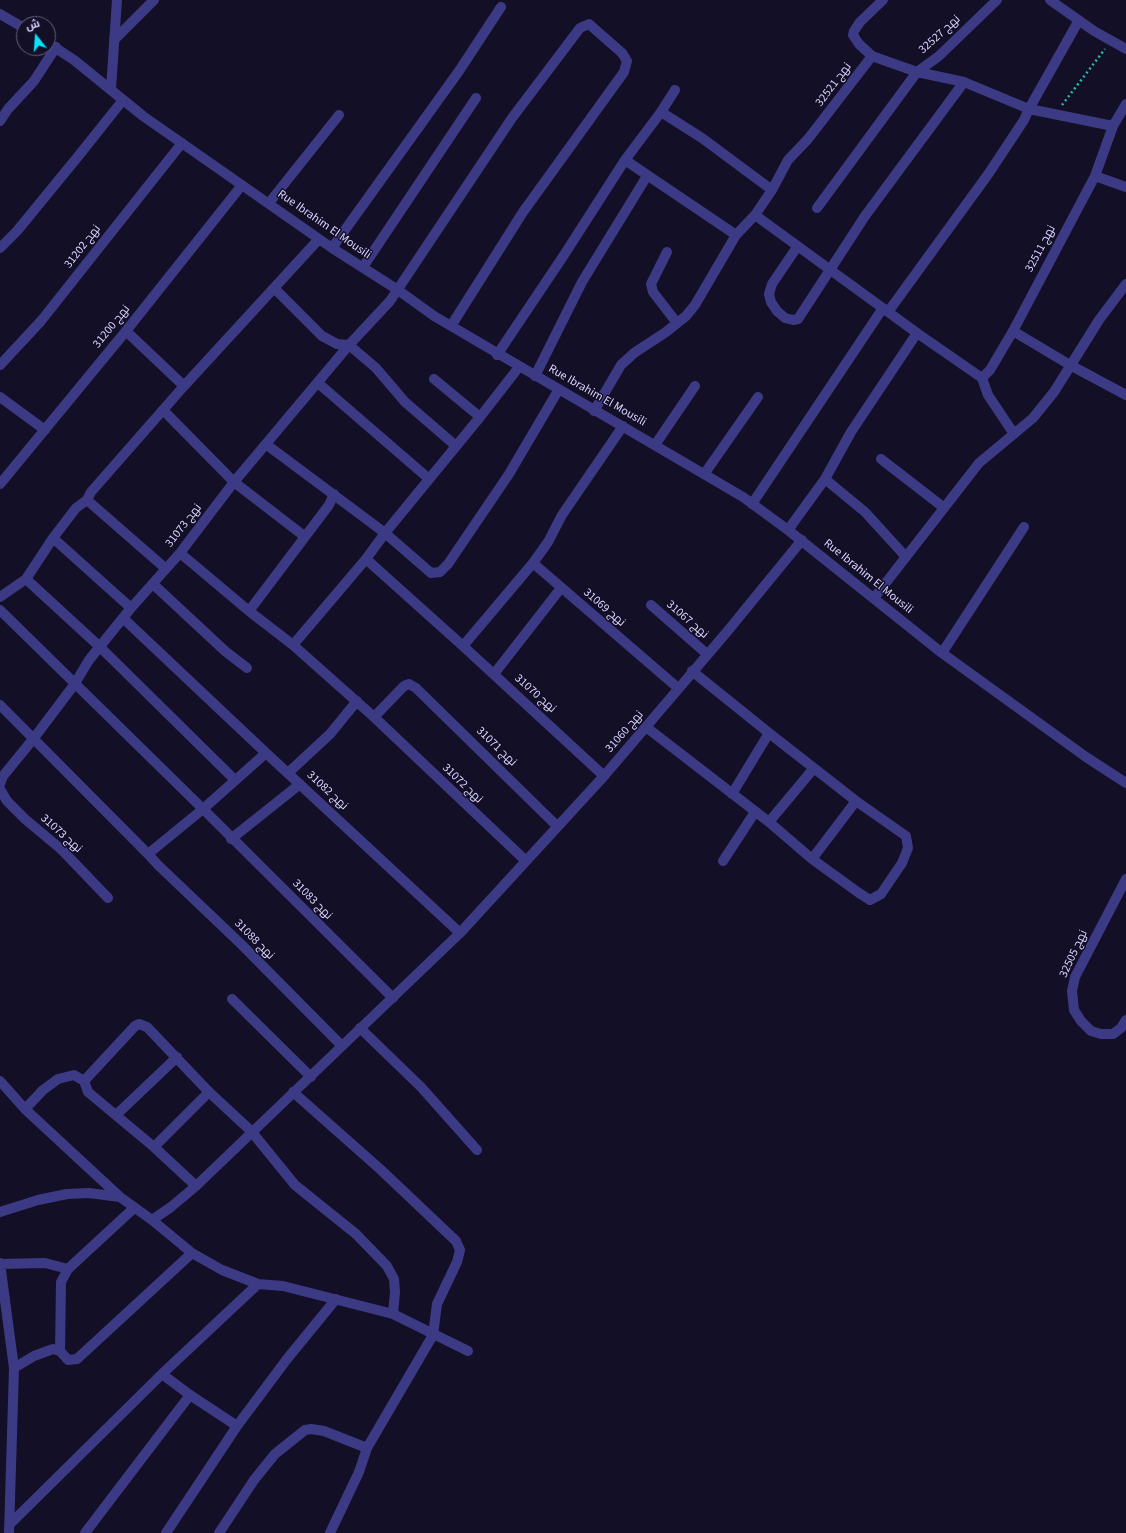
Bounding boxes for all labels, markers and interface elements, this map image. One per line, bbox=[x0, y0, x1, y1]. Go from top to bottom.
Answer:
street label: نهج 32527 bbox=[916, 13, 964, 57]
north arrow bbox=[16, 16, 56, 56]
text: ش bbox=[24, 16, 42, 34]
street label: نهج 32521 bbox=[813, 60, 855, 110]
street label: Rue Ibrahim El Mousili bbox=[274, 187, 374, 263]
street label: نهج 31202 bbox=[62, 223, 104, 271]
street label: نهج 32511 bbox=[1023, 223, 1059, 275]
street label: نهج 31200 bbox=[90, 303, 134, 351]
street label: Rue Ibrahim El Mousili bbox=[545, 362, 649, 430]
street label: نهج 31073 bbox=[163, 502, 205, 550]
street label: Rue Ibrahim El Mousili bbox=[820, 537, 916, 617]
street label: نهج 31069 bbox=[580, 586, 628, 630]
street label: نهج 31067 bbox=[663, 598, 711, 642]
street label: نهج 31070 bbox=[511, 672, 559, 716]
street label: نهج 31060 bbox=[603, 708, 647, 756]
street label: نهج 31071 bbox=[473, 724, 519, 770]
street label: نهج 31072 bbox=[439, 761, 485, 807]
street label: نهج 31082 bbox=[303, 768, 351, 814]
street label: نهج 31073 bbox=[37, 812, 85, 856]
street label: نهج 31083 bbox=[289, 877, 335, 923]
street label: نهج 31088 bbox=[231, 917, 277, 963]
street label: نهج 32505 bbox=[1057, 928, 1091, 980]

